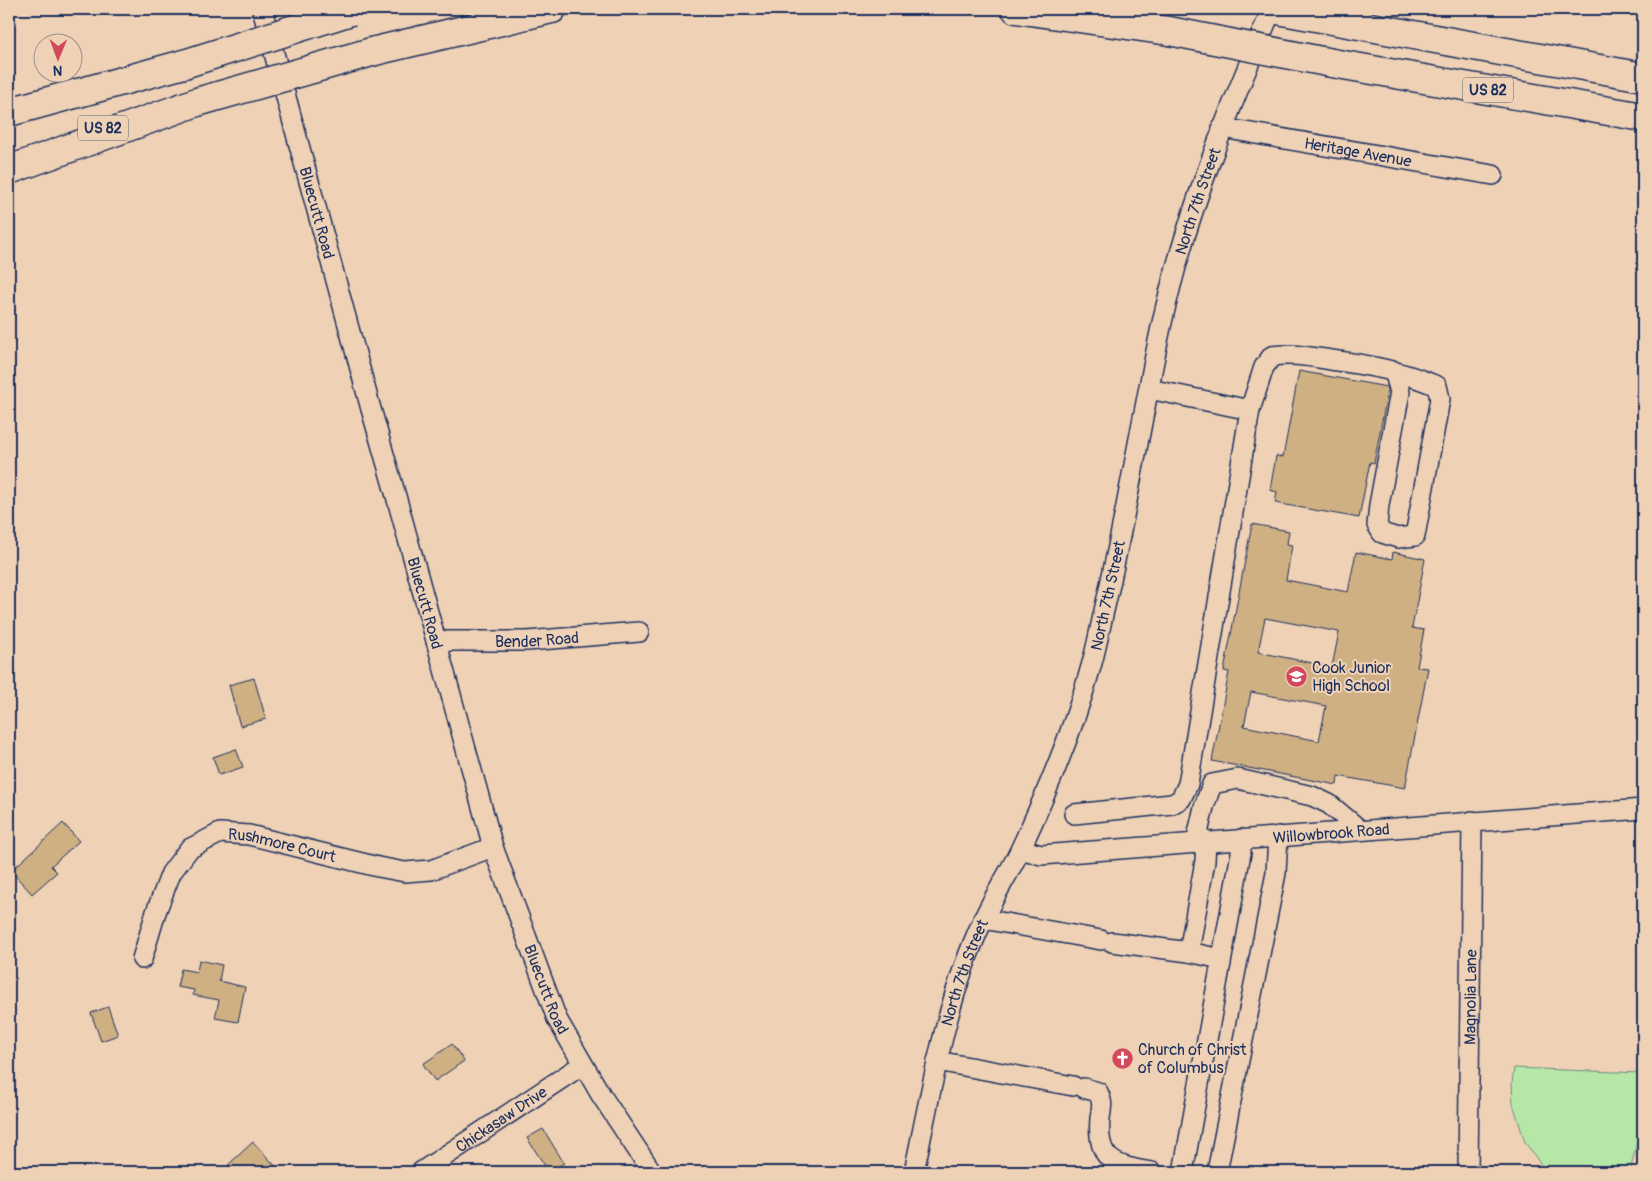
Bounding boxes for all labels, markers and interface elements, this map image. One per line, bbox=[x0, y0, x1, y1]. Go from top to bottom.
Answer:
north arrow bbox=[32, 32, 82, 82]
text: N bbox=[53, 62, 63, 79]
road number: US 82 bbox=[1463, 78, 1513, 102]
road number: US 82 bbox=[78, 116, 128, 140]
street label: Heritage Avenue bbox=[1303, 133, 1413, 172]
street label: North 7th Street bbox=[1171, 144, 1226, 257]
street label: Bluecutt Road bbox=[294, 165, 339, 261]
street label: North 7th Street bbox=[1087, 538, 1130, 653]
street label: Bluecutt Road bbox=[402, 555, 447, 651]
street label: Bender Road bbox=[495, 628, 580, 652]
place label: Cook Junior High School bbox=[1312, 658, 1391, 696]
school or university icon: Cook Junior High School bbox=[1284, 664, 1308, 688]
street label: Willowbrook Road bbox=[1272, 819, 1391, 848]
street label: Rushmore Court bbox=[227, 825, 338, 867]
street label: North 7th Street bbox=[937, 916, 993, 1028]
street label: Bluecutt Road bbox=[519, 942, 573, 1038]
street label: Magnolia Lane bbox=[1460, 949, 1482, 1045]
place label: Church of Christ of Columbus bbox=[1138, 1040, 1247, 1078]
church icon: Church of Christ of Columbus bbox=[1110, 1046, 1134, 1070]
street label: Chickasaw Drive bbox=[452, 1082, 551, 1157]

